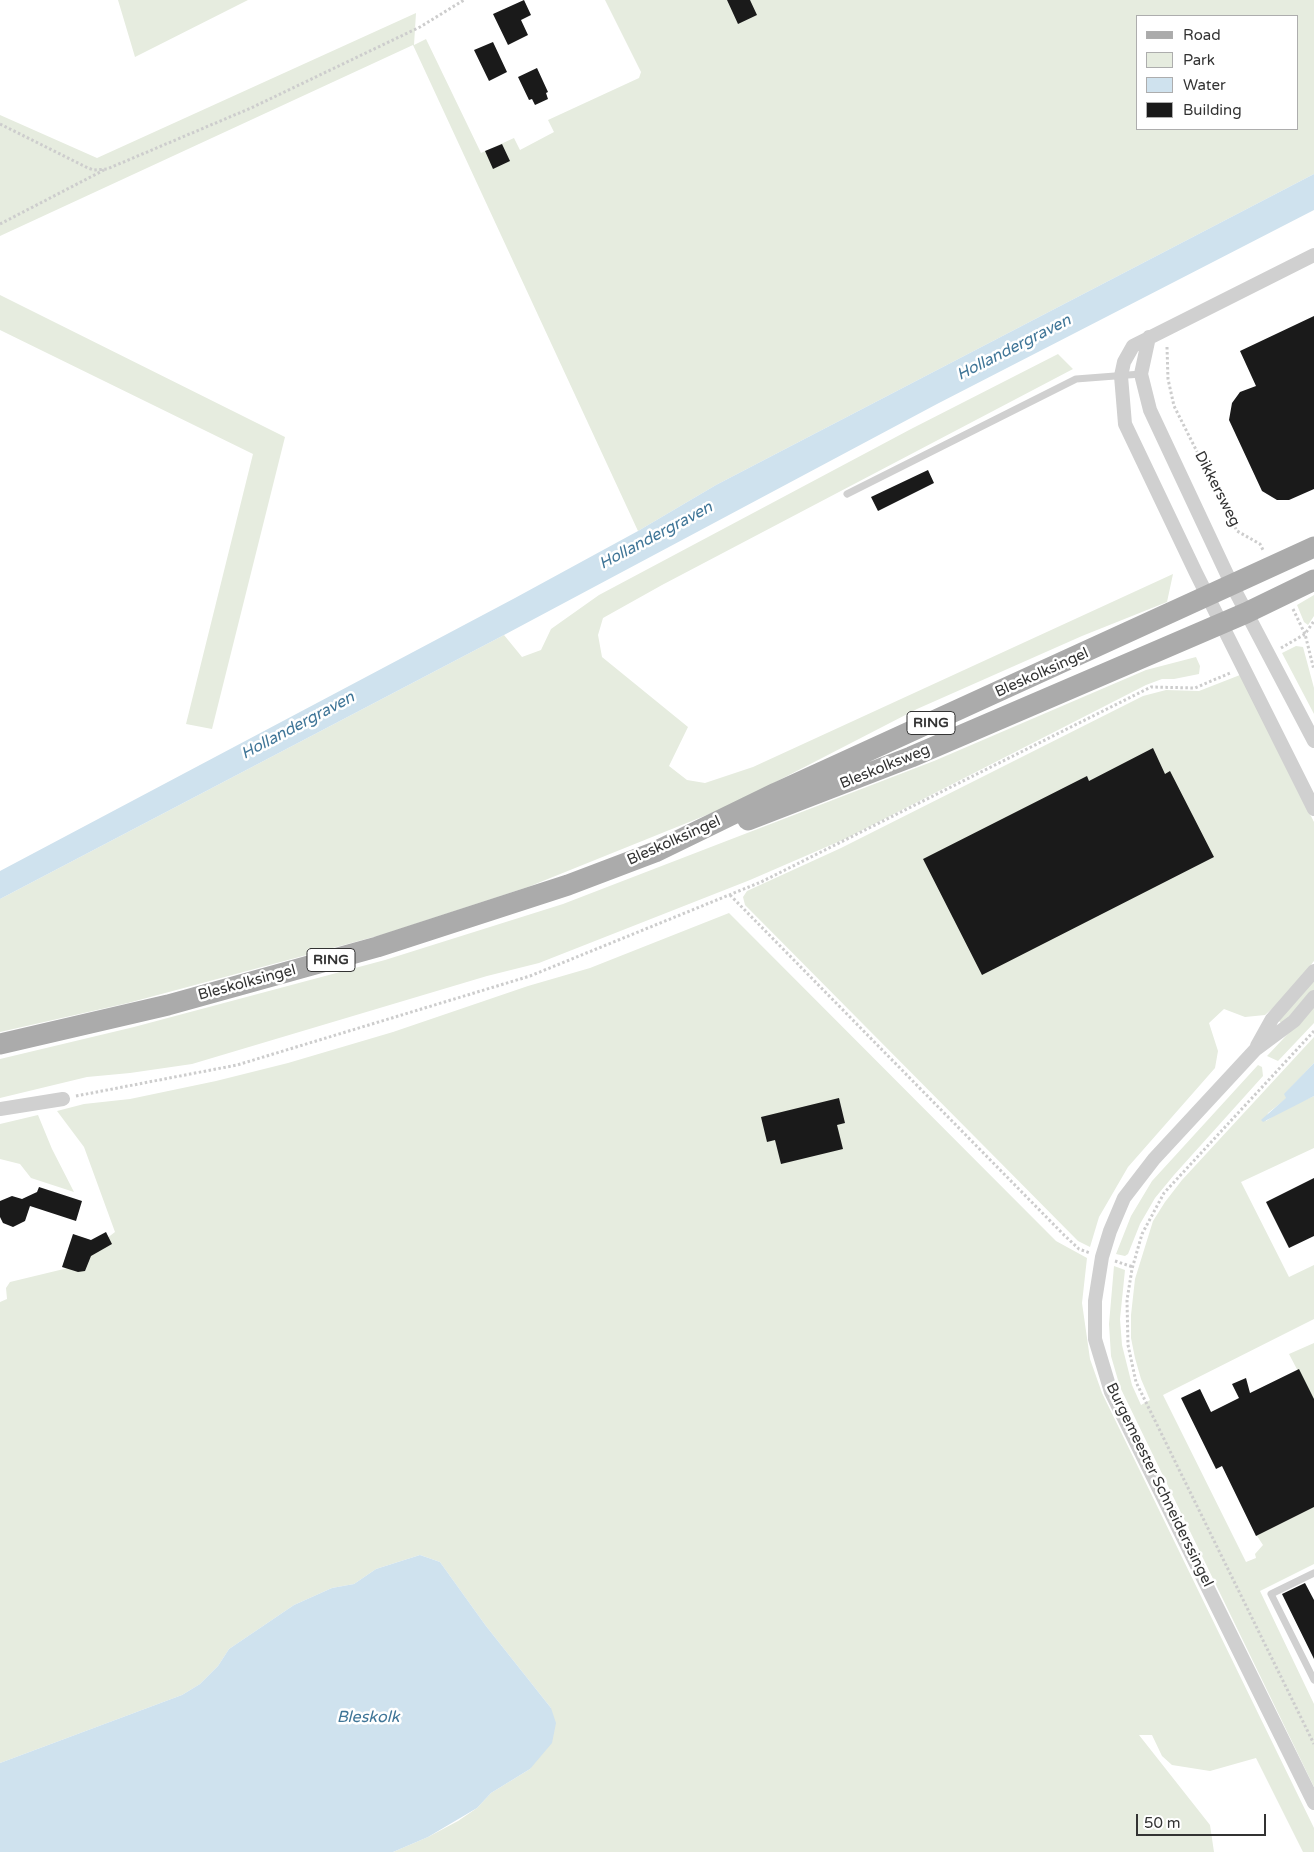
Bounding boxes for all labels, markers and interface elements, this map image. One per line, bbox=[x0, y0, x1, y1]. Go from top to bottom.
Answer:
legend bbox=[1136, 15, 1299, 130]
text: Road bbox=[1183, 26, 1221, 44]
text: Park bbox=[1183, 51, 1215, 69]
text: Water bbox=[1183, 76, 1226, 94]
text: Building bbox=[1183, 101, 1242, 119]
water label: Hollandergraven bbox=[954, 311, 1074, 385]
street label: Dikkersweg bbox=[1190, 448, 1244, 530]
water label: Hollandergraven bbox=[596, 498, 716, 574]
street label: Bleskolksingel bbox=[992, 644, 1092, 702]
water label: Hollandergraven bbox=[238, 688, 358, 764]
road number: RING bbox=[907, 711, 955, 734]
street label: Bleskolksweg bbox=[837, 741, 933, 793]
street label: Bleskolksingel bbox=[624, 812, 724, 870]
road number: RING bbox=[307, 948, 355, 972]
street label: Bleskolksingel bbox=[196, 961, 298, 1005]
street label: Burgemeester Schneiderssingel bbox=[1102, 1380, 1216, 1590]
water label: Bleskolk bbox=[337, 1708, 399, 1728]
scale bar bbox=[1139, 1804, 1269, 1836]
text: 50 m bbox=[1144, 1814, 1181, 1832]

